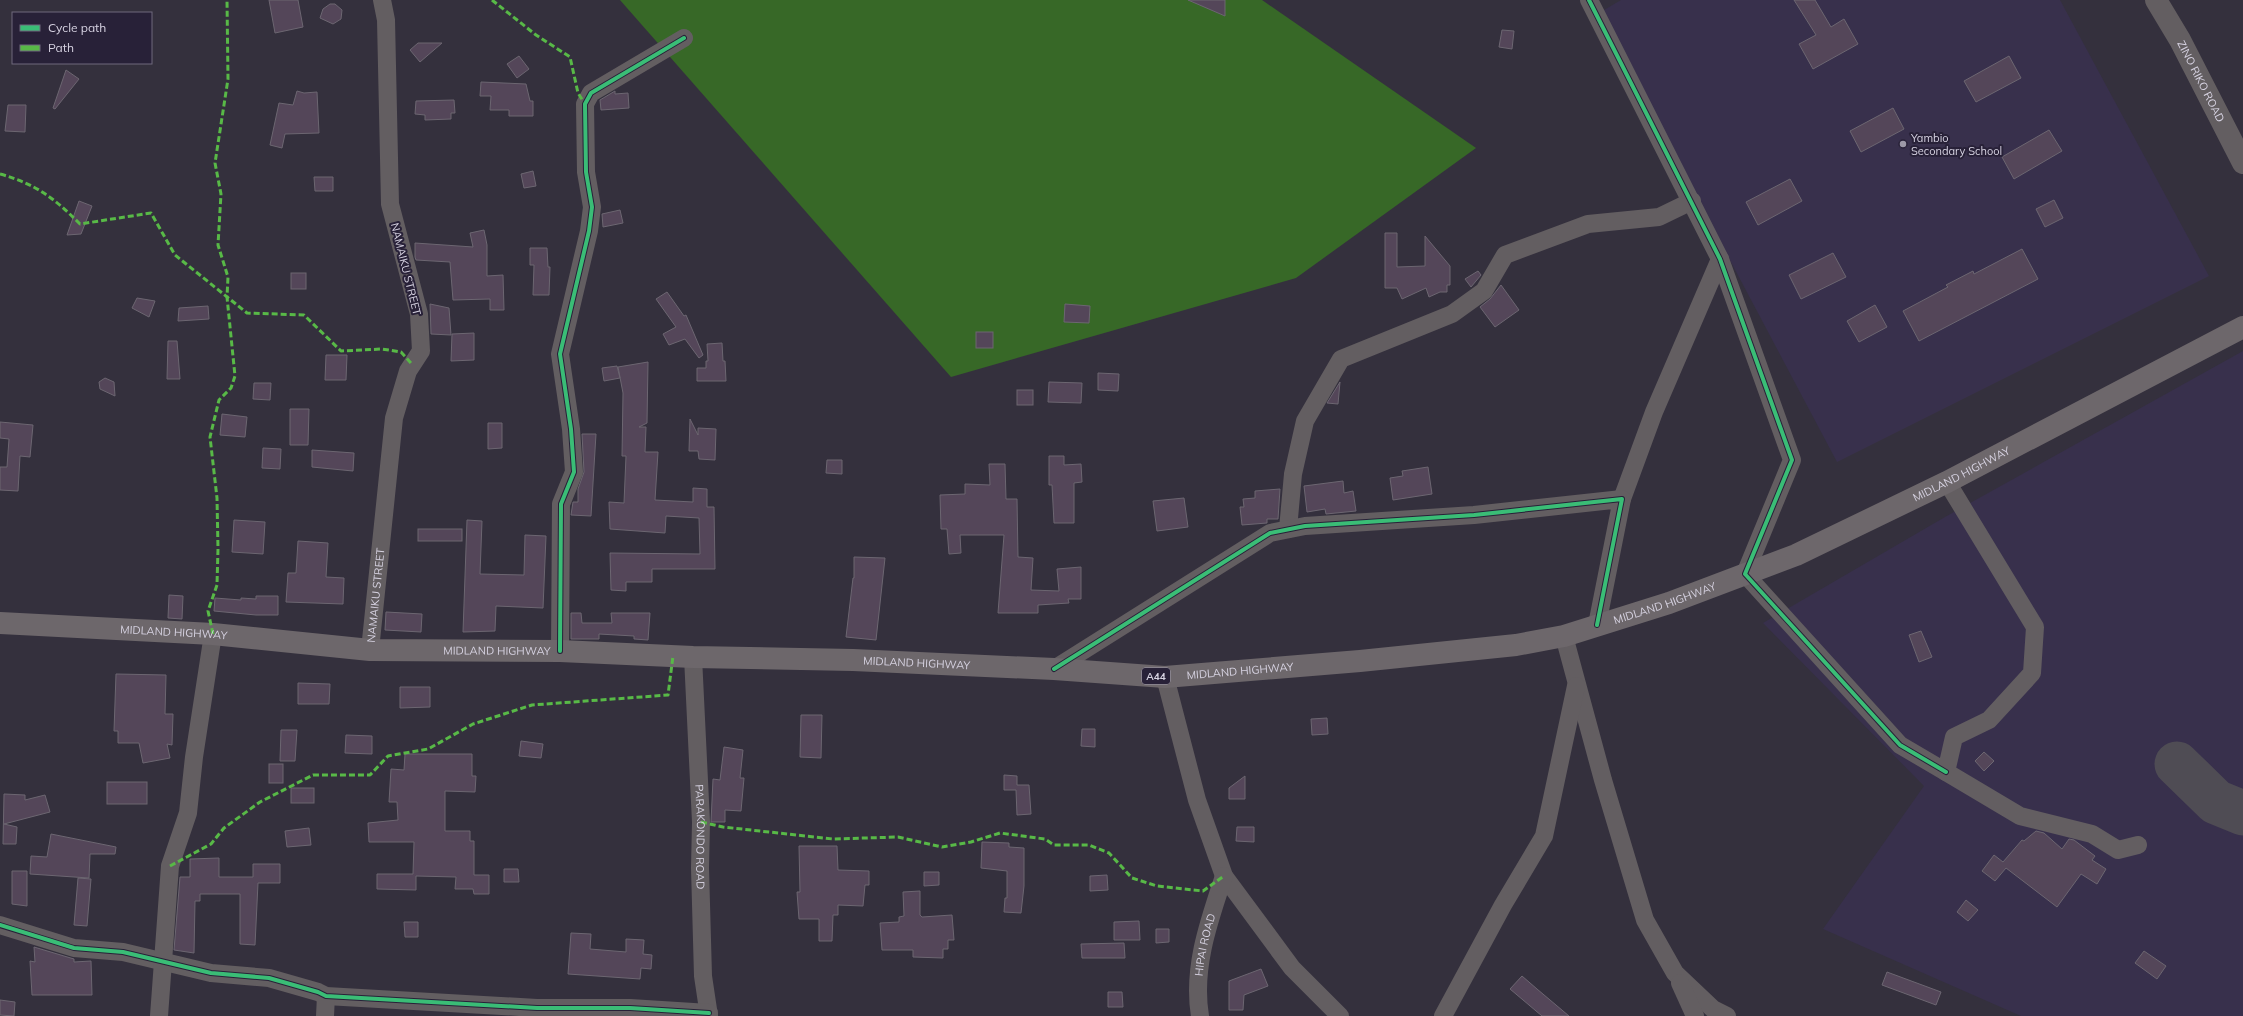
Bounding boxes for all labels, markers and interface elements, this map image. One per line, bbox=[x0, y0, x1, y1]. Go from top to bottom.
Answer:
legend bbox=[12, 12, 152, 64]
text: Cycle path bbox=[48, 20, 106, 35]
street label: ZINO RIKO ROAD bbox=[2174, 38, 2228, 124]
text: Path bbox=[48, 40, 74, 55]
place label: Yambio Secondary School bbox=[1910, 131, 2002, 158]
marker: Yambio Secondary School bbox=[1898, 139, 1908, 149]
street label: NAMAIKU STREET bbox=[388, 221, 424, 317]
street label: MIDLAND HIGHWAY bbox=[1910, 443, 2013, 505]
street label: NAMAIKU STREET bbox=[364, 547, 388, 643]
street label: MIDLAND HIGHWAY bbox=[1612, 579, 1718, 627]
street label: MIDLAND HIGHWAY bbox=[120, 622, 228, 642]
street label: MIDLAND HIGHWAY bbox=[443, 643, 551, 658]
street label: MIDLAND HIGHWAY bbox=[863, 653, 971, 672]
street label: MIDLAND HIGHWAY bbox=[1186, 659, 1294, 682]
road number: A44 bbox=[1142, 668, 1170, 684]
street label: PARAKONDO ROAD bbox=[692, 784, 708, 890]
street label: HIPAI ROAD bbox=[1192, 912, 1218, 977]

